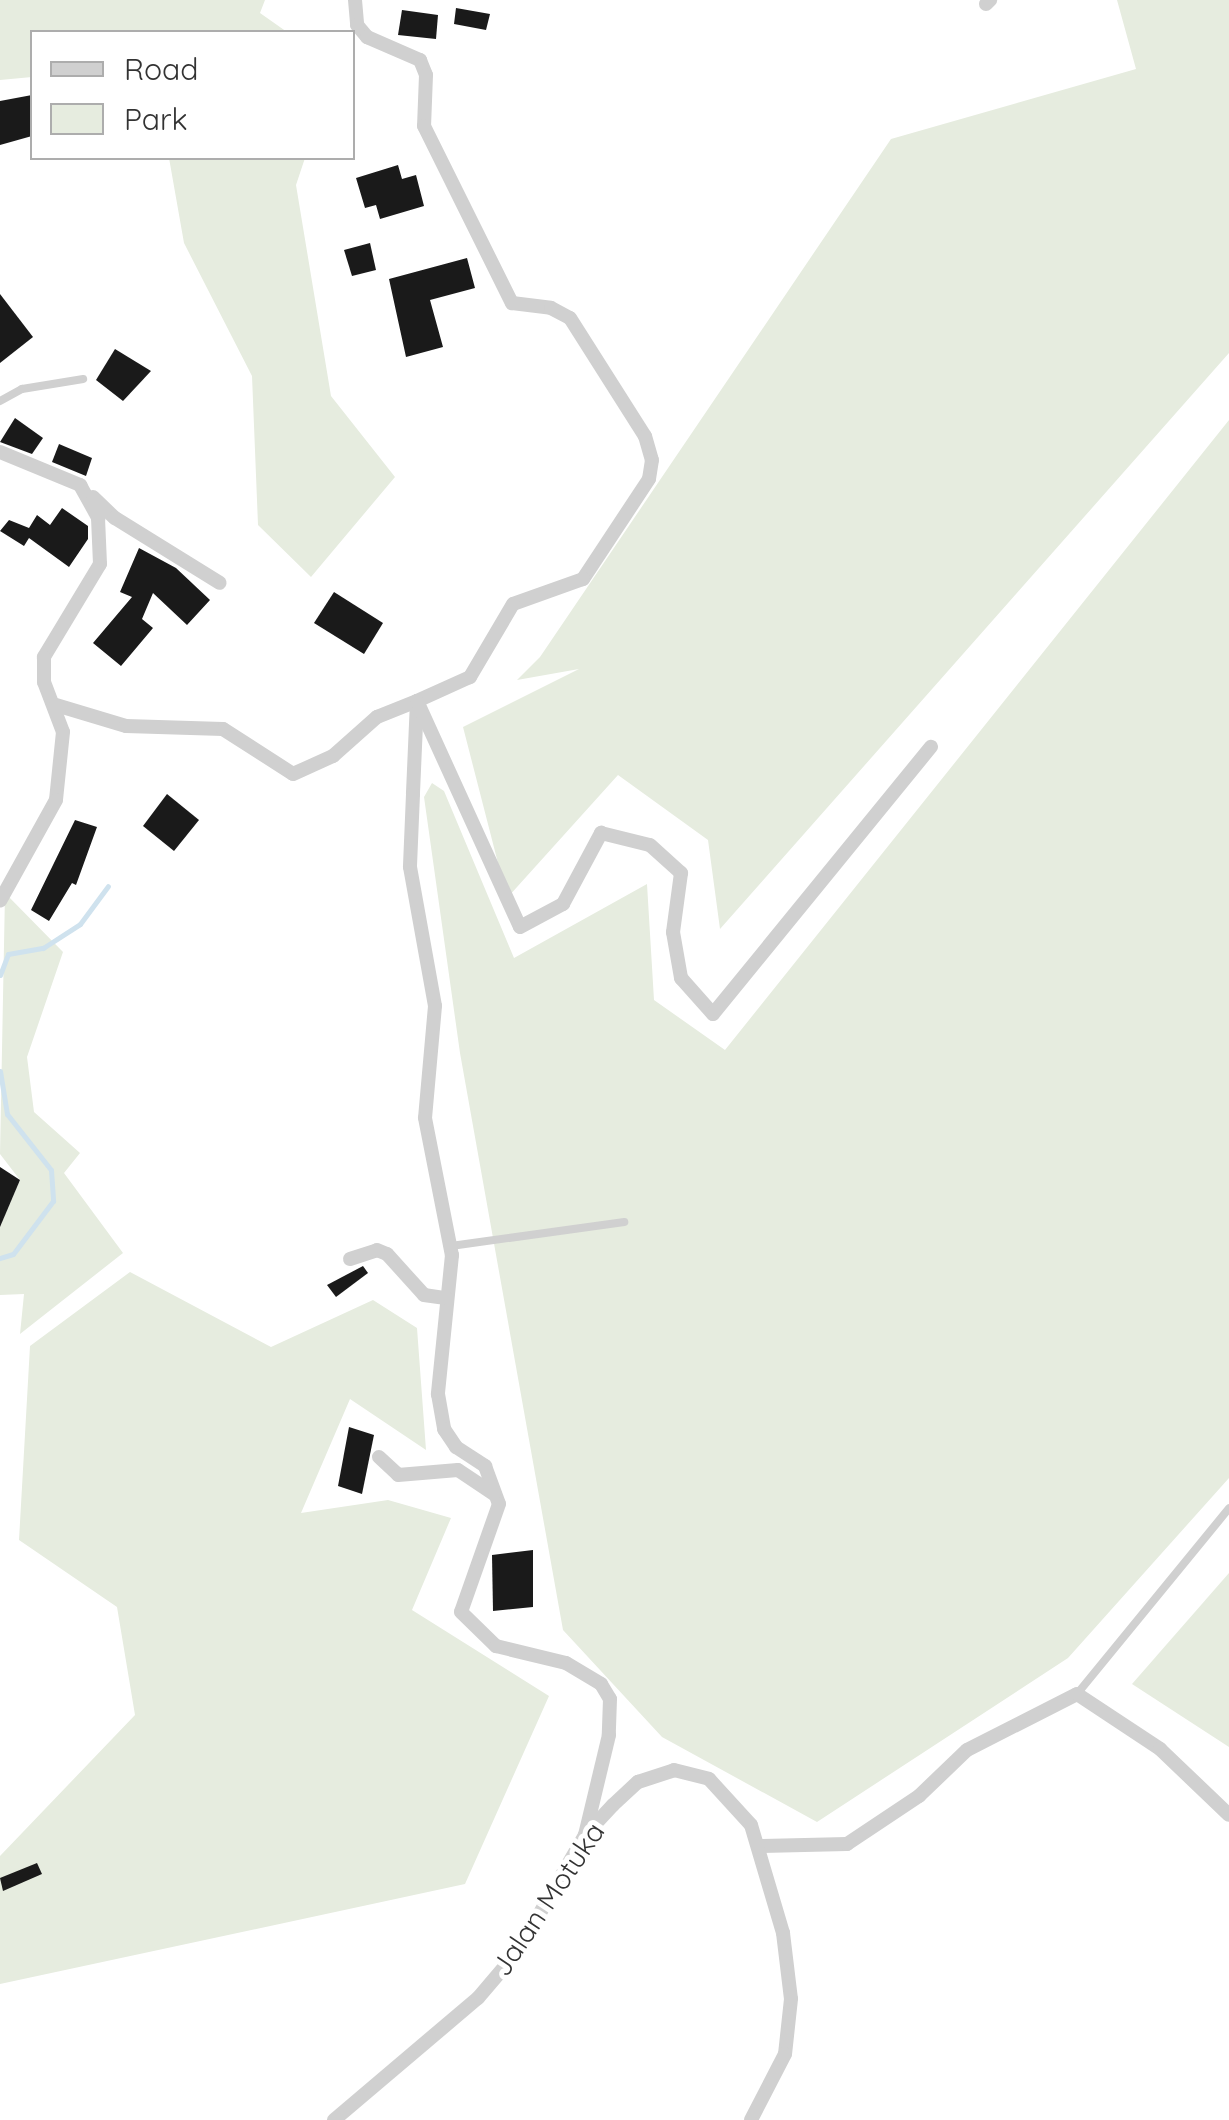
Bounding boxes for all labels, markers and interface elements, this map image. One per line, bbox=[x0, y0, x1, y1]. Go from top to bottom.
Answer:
legend bbox=[30, 30, 355, 160]
text: Road bbox=[124, 50, 198, 88]
text: Park bbox=[124, 100, 188, 138]
street label: Jalan Motuka bbox=[484, 1816, 612, 1982]

